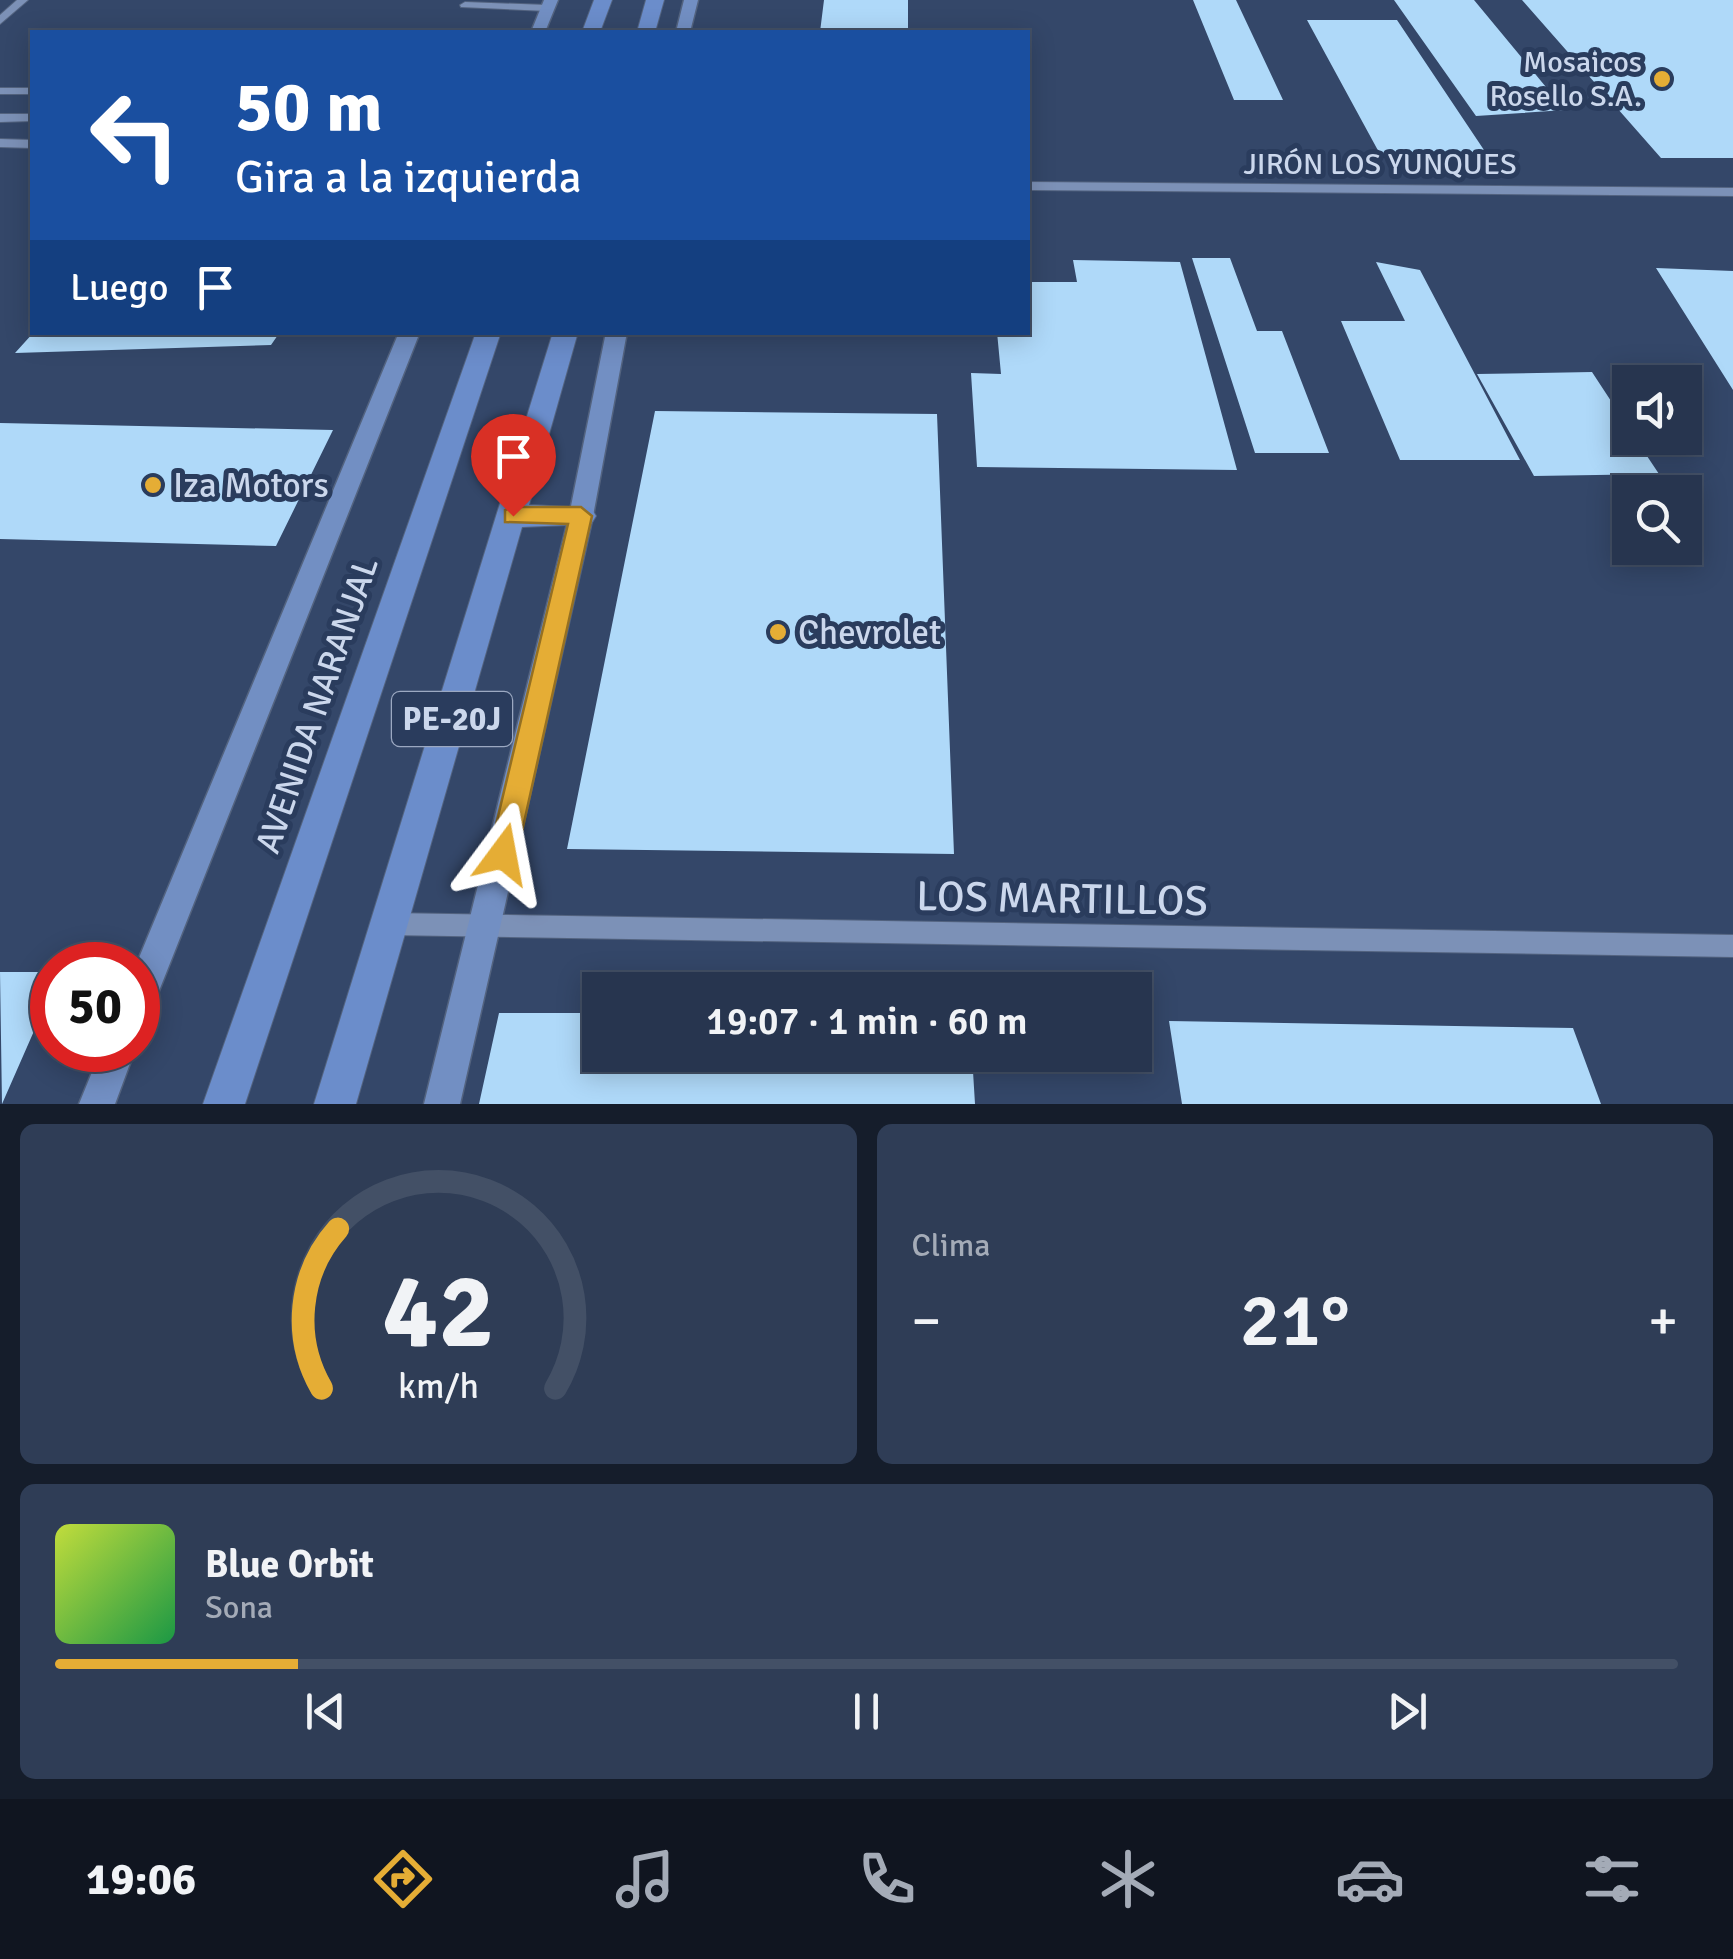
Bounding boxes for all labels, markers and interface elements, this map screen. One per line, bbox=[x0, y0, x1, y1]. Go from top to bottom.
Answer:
place label: Mosaicos Rosello S.A. bbox=[1490, 44, 1642, 115]
text: 50 m bbox=[235, 64, 383, 150]
marker: Mosaicos Rosello S.A. bbox=[1651, 68, 1673, 90]
icon: left bbox=[70, 70, 200, 200]
street label: JIRÓN LOS YUNQUES bbox=[1243, 146, 1517, 183]
text: Gira a la izquierda bbox=[235, 150, 582, 205]
icon: arrive bbox=[188, 260, 243, 315]
text: Luego bbox=[70, 264, 168, 311]
map controls bbox=[1612, 365, 1702, 565]
button: sound bbox=[1612, 365, 1702, 455]
pin bbox=[471, 414, 556, 517]
icon: arrive bbox=[486, 429, 541, 484]
place label: Iza Motors bbox=[173, 464, 329, 507]
marker: Iza Motors bbox=[142, 474, 164, 496]
button: search bbox=[1612, 475, 1702, 565]
street label: AVENIDA NARANJAL bbox=[246, 551, 388, 859]
place label: Chevrolet bbox=[798, 611, 941, 654]
marker: Chevrolet bbox=[767, 621, 789, 643]
road number: PE-20J bbox=[392, 692, 512, 746]
position arrow bbox=[451, 802, 555, 906]
street label: LOS MARTILLOS bbox=[916, 871, 1208, 927]
speed limit sign: 50 bbox=[30, 942, 160, 1072]
text: 19:07 · 1 min · 60 m bbox=[706, 998, 1028, 1045]
text: Clima bbox=[912, 1226, 990, 1265]
text: 42 bbox=[382, 1248, 494, 1376]
text: 21° bbox=[1240, 1274, 1350, 1367]
text: − bbox=[912, 1287, 941, 1355]
text: + bbox=[1648, 1287, 1678, 1355]
text: km/h bbox=[398, 1364, 479, 1408]
text: Blue Orbit bbox=[205, 1541, 374, 1588]
text: Sona bbox=[205, 1588, 273, 1627]
icon: previous bbox=[298, 1684, 353, 1739]
icon: pause bbox=[839, 1684, 894, 1739]
icon: next bbox=[1380, 1684, 1435, 1739]
icon: directions bbox=[368, 1844, 438, 1914]
icon: music bbox=[610, 1844, 680, 1914]
icon: phone bbox=[852, 1844, 922, 1914]
icon: climate bbox=[1093, 1844, 1163, 1914]
icon: car bbox=[1335, 1844, 1405, 1914]
icon: filters bbox=[1577, 1844, 1647, 1914]
text: 19:06 bbox=[86, 1852, 196, 1907]

